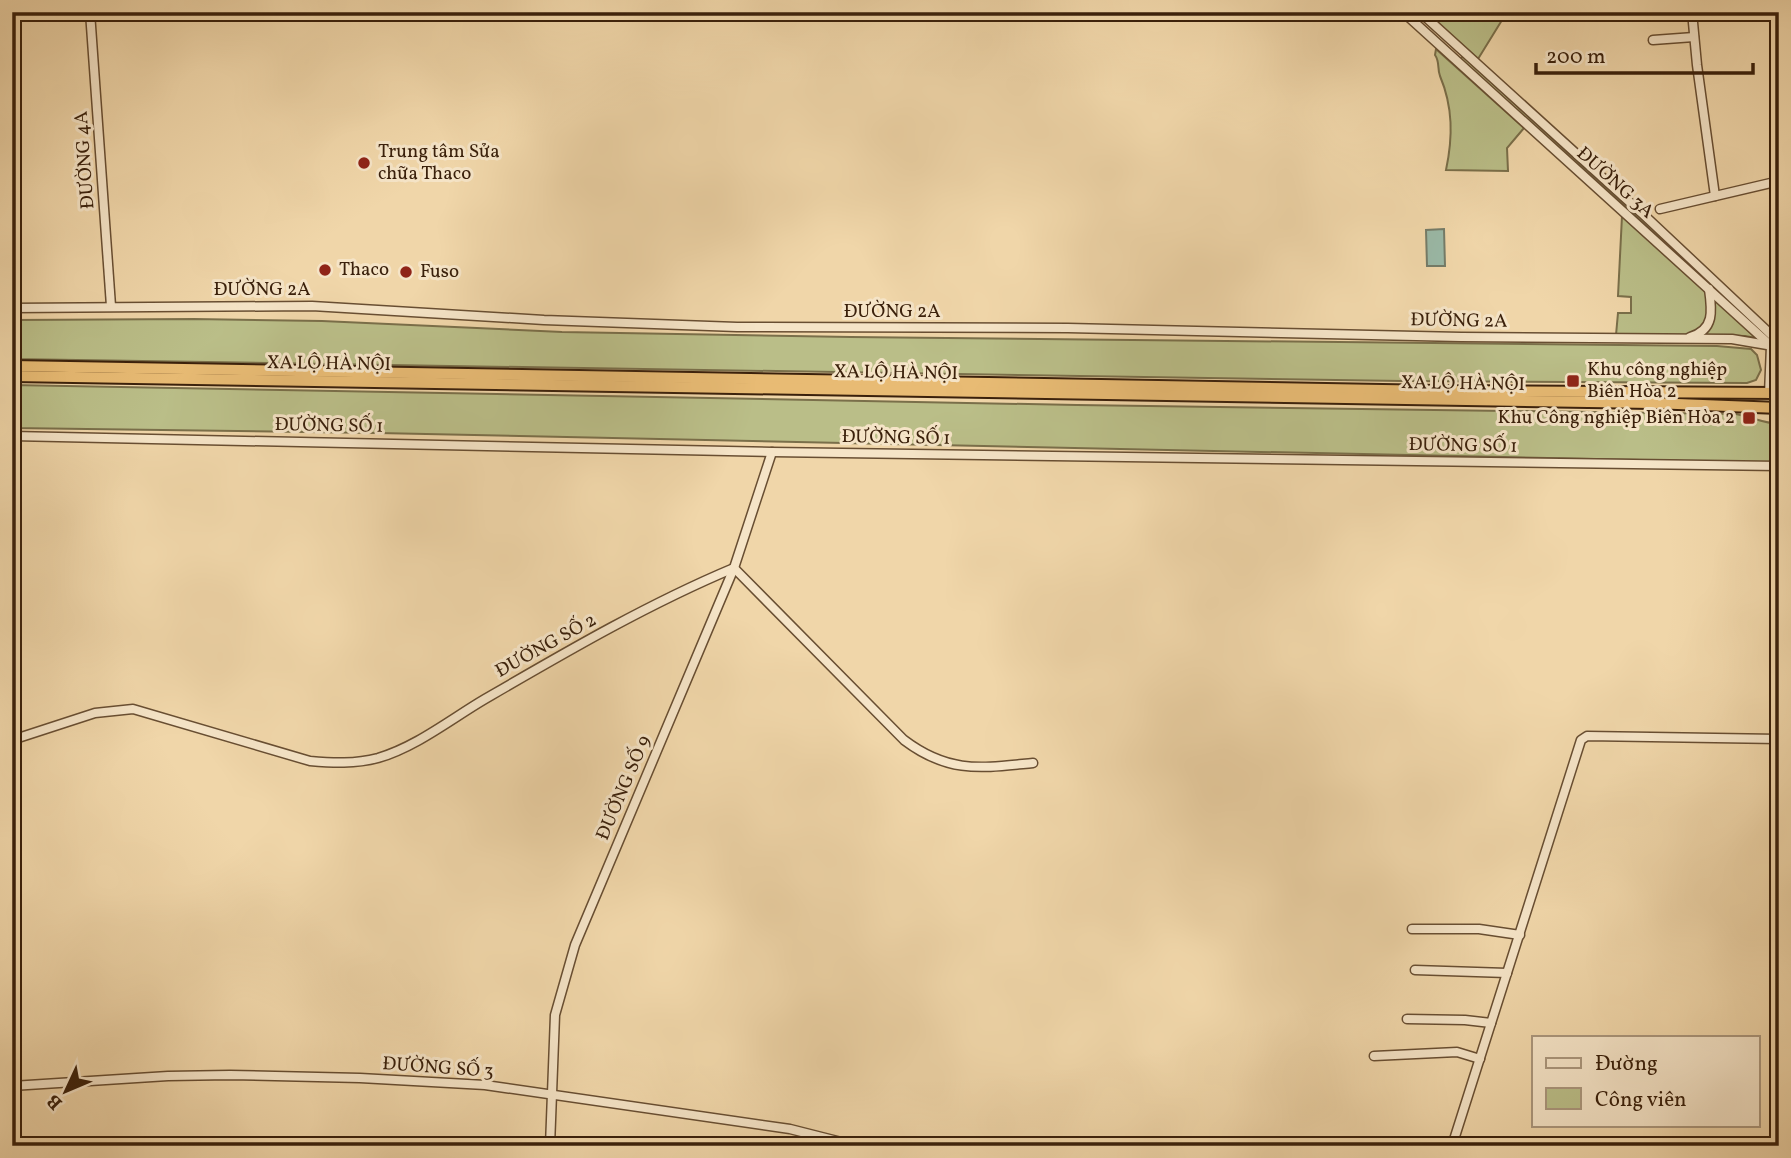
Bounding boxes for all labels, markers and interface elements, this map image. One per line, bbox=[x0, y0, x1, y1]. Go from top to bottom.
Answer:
scale bar bbox=[1536, 32, 1752, 76]
text: 200 m bbox=[1546, 43, 1606, 72]
street label: ĐƯỜNG 4A bbox=[69, 110, 101, 210]
place label: Trung tâm Sửa chữa Thaco bbox=[378, 139, 500, 187]
street label: ĐƯỜNG 3A bbox=[1570, 141, 1660, 225]
marker: Trung tâm Sửa chữa Thaco bbox=[356, 155, 372, 171]
place label: Thaco bbox=[339, 257, 389, 283]
place label: Fuso bbox=[420, 259, 459, 285]
marker: Thaco bbox=[317, 262, 333, 278]
marker: Fuso bbox=[398, 264, 414, 280]
street label: ĐƯỜNG 2A bbox=[213, 277, 311, 303]
street label: ĐƯỜNG 2A bbox=[843, 299, 941, 325]
street label: ĐƯỜNG 2A bbox=[1410, 307, 1508, 335]
street label: XA LỘ HÀ NỘI bbox=[267, 350, 391, 378]
place label: Khu công nghiệp Biên Hòa 2 bbox=[1587, 357, 1727, 405]
street label: XA LỘ HÀ NỘI bbox=[834, 359, 958, 387]
street label: XA LỘ HÀ NỘI bbox=[1401, 370, 1525, 398]
marker: Khu công nghiệp Biên Hòa 2 bbox=[1565, 373, 1581, 389]
place label: Khu Công nghiệp Biên Hòa 2 bbox=[1498, 405, 1735, 431]
marker: Khu Công nghiệp Biên Hòa 2 bbox=[1741, 410, 1757, 426]
street label: ĐƯỜNG SỐ 1 bbox=[274, 411, 384, 440]
street label: ĐƯỜNG SỐ 1 bbox=[841, 423, 951, 452]
street label: ĐƯỜNG SỐ 1 bbox=[1408, 431, 1518, 460]
street label: ĐƯỜNG SỐ 2 bbox=[490, 607, 601, 684]
street label: ĐƯỜNG SỐ 9 bbox=[589, 731, 658, 844]
legend bbox=[1532, 1036, 1760, 1126]
street label: ĐƯỜNG SỐ 3 bbox=[382, 1050, 495, 1085]
text: Đường bbox=[1595, 1050, 1658, 1079]
north arrow bbox=[32, 1056, 102, 1126]
text: Công viên bbox=[1595, 1086, 1687, 1115]
text: B bbox=[41, 1088, 69, 1115]

